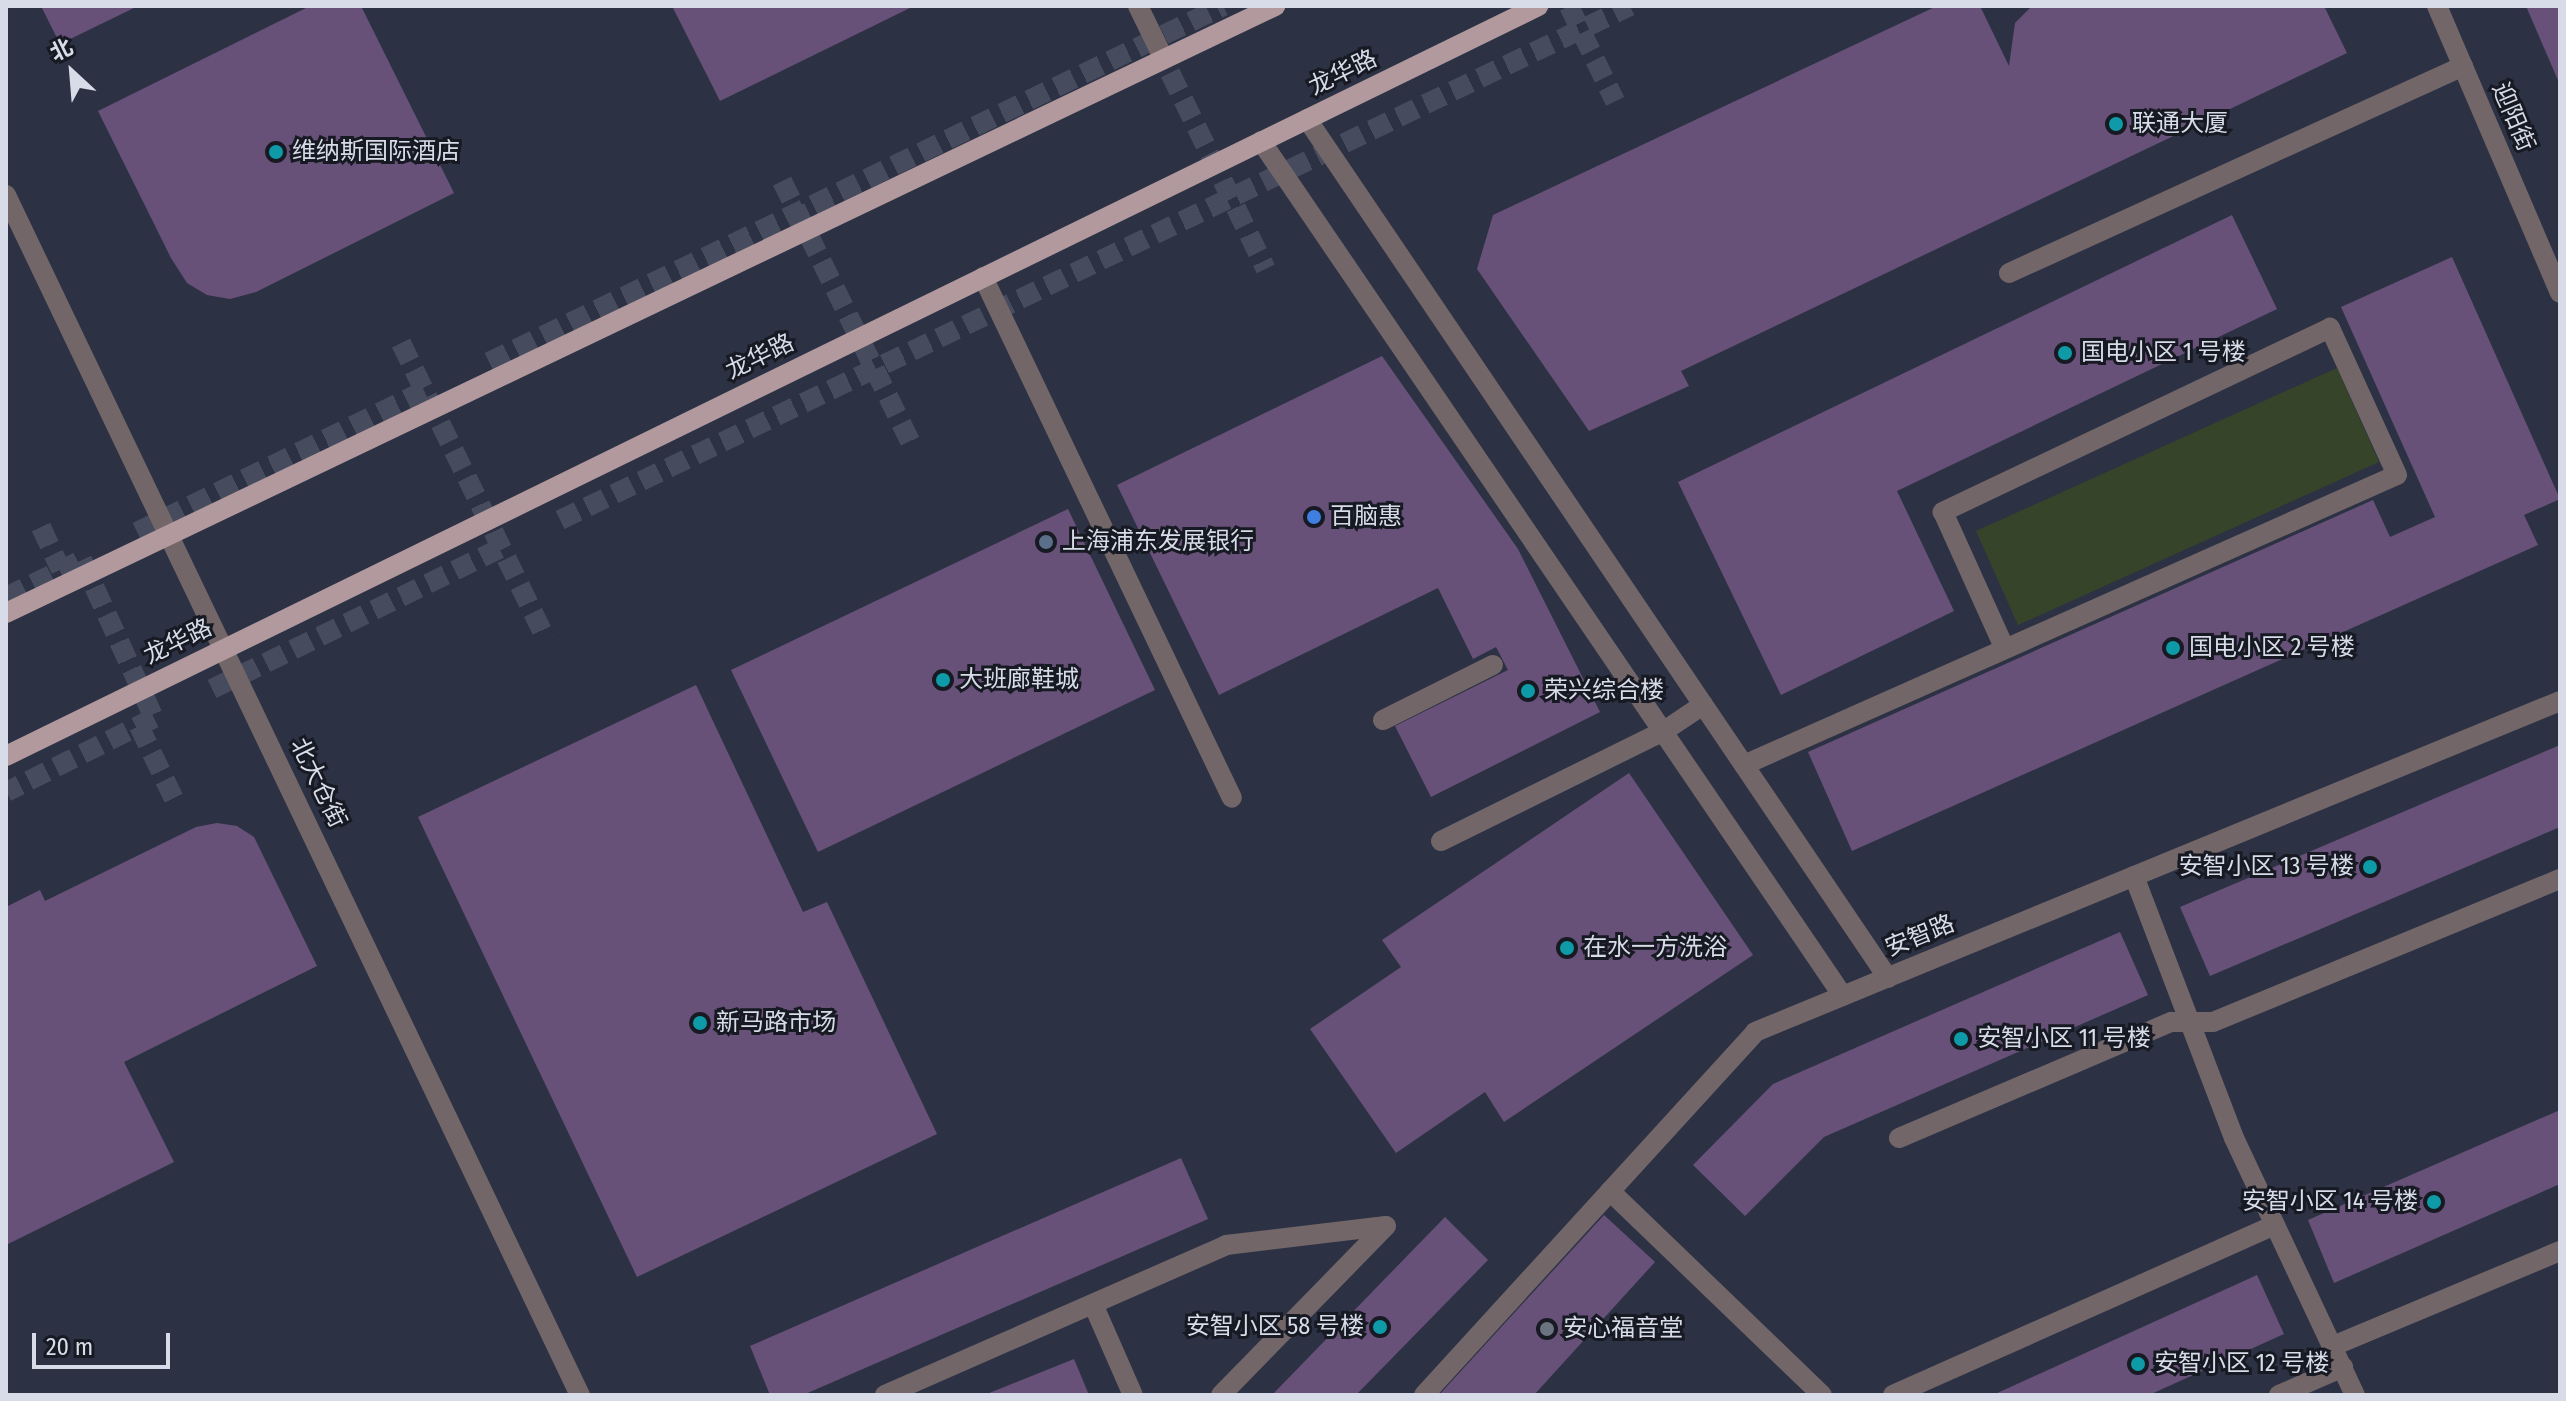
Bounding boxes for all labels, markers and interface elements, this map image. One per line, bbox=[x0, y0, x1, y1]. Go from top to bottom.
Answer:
north arrow bbox=[32, 32, 112, 112]
text: 北 bbox=[45, 33, 77, 67]
street label: 龙华路 bbox=[1304, 44, 1382, 102]
street label: 迎阳街 bbox=[2486, 78, 2540, 156]
place label: 联通大厦 bbox=[2132, 110, 2228, 138]
marker: 联通大厦 bbox=[2107, 115, 2125, 133]
place label: 维纳斯国际酒店 bbox=[292, 138, 460, 166]
marker: 维纳斯国际酒店 bbox=[267, 143, 285, 161]
street label: 龙华路 bbox=[721, 328, 799, 386]
place label: 国电小区 1 号楼 bbox=[2081, 339, 2246, 367]
marker: 国电小区 1 号楼 bbox=[2056, 344, 2074, 362]
place label: 百脑惠 bbox=[1330, 503, 1402, 531]
marker: 百脑惠 bbox=[1305, 508, 1323, 526]
place label: 上海浦东发展银行 bbox=[1062, 528, 1254, 556]
marker: 上海浦东发展银行 bbox=[1037, 533, 1055, 551]
street label: 龙华路 bbox=[139, 613, 217, 671]
place label: 国电小区 2 号楼 bbox=[2189, 634, 2355, 662]
marker: 国电小区 2 号楼 bbox=[2164, 639, 2182, 657]
place label: 大班廊鞋城 bbox=[959, 666, 1079, 694]
marker: 大班廊鞋城 bbox=[934, 671, 952, 689]
place label: 荣兴综合楼 bbox=[1544, 677, 1664, 705]
marker: 荣兴综合楼 bbox=[1519, 682, 1537, 700]
street label: 北大仓街 bbox=[284, 734, 352, 832]
place label: 安智小区 13 号楼 bbox=[2179, 853, 2354, 881]
marker: 安智小区 13 号楼 bbox=[2361, 858, 2379, 876]
street label: 安智路 bbox=[1881, 909, 1959, 963]
place label: 在水一方洗浴 bbox=[1583, 934, 1727, 962]
marker: 在水一方洗浴 bbox=[1558, 939, 1576, 957]
place label: 新马路市场 bbox=[716, 1009, 836, 1037]
marker: 新马路市场 bbox=[691, 1014, 709, 1032]
place label: 安智小区 11 号楼 bbox=[1977, 1025, 2151, 1053]
marker: 安智小区 11 号楼 bbox=[1952, 1030, 1970, 1048]
place label: 安智小区 14 号楼 bbox=[2242, 1188, 2418, 1216]
marker: 安智小区 14 号楼 bbox=[2425, 1193, 2443, 1211]
place label: 安智小区 58 号楼 bbox=[1186, 1313, 1364, 1341]
place label: 安心福音堂 bbox=[1563, 1315, 1683, 1343]
scale bar bbox=[36, 1317, 174, 1367]
marker: 安智小区 58 号楼 bbox=[1371, 1318, 1389, 1336]
marker: 安心福音堂 bbox=[1538, 1320, 1556, 1338]
text: 20 m bbox=[46, 1333, 93, 1361]
place label: 安智小区 12 号楼 bbox=[2154, 1350, 2329, 1378]
marker: 安智小区 12 号楼 bbox=[2129, 1355, 2147, 1373]

